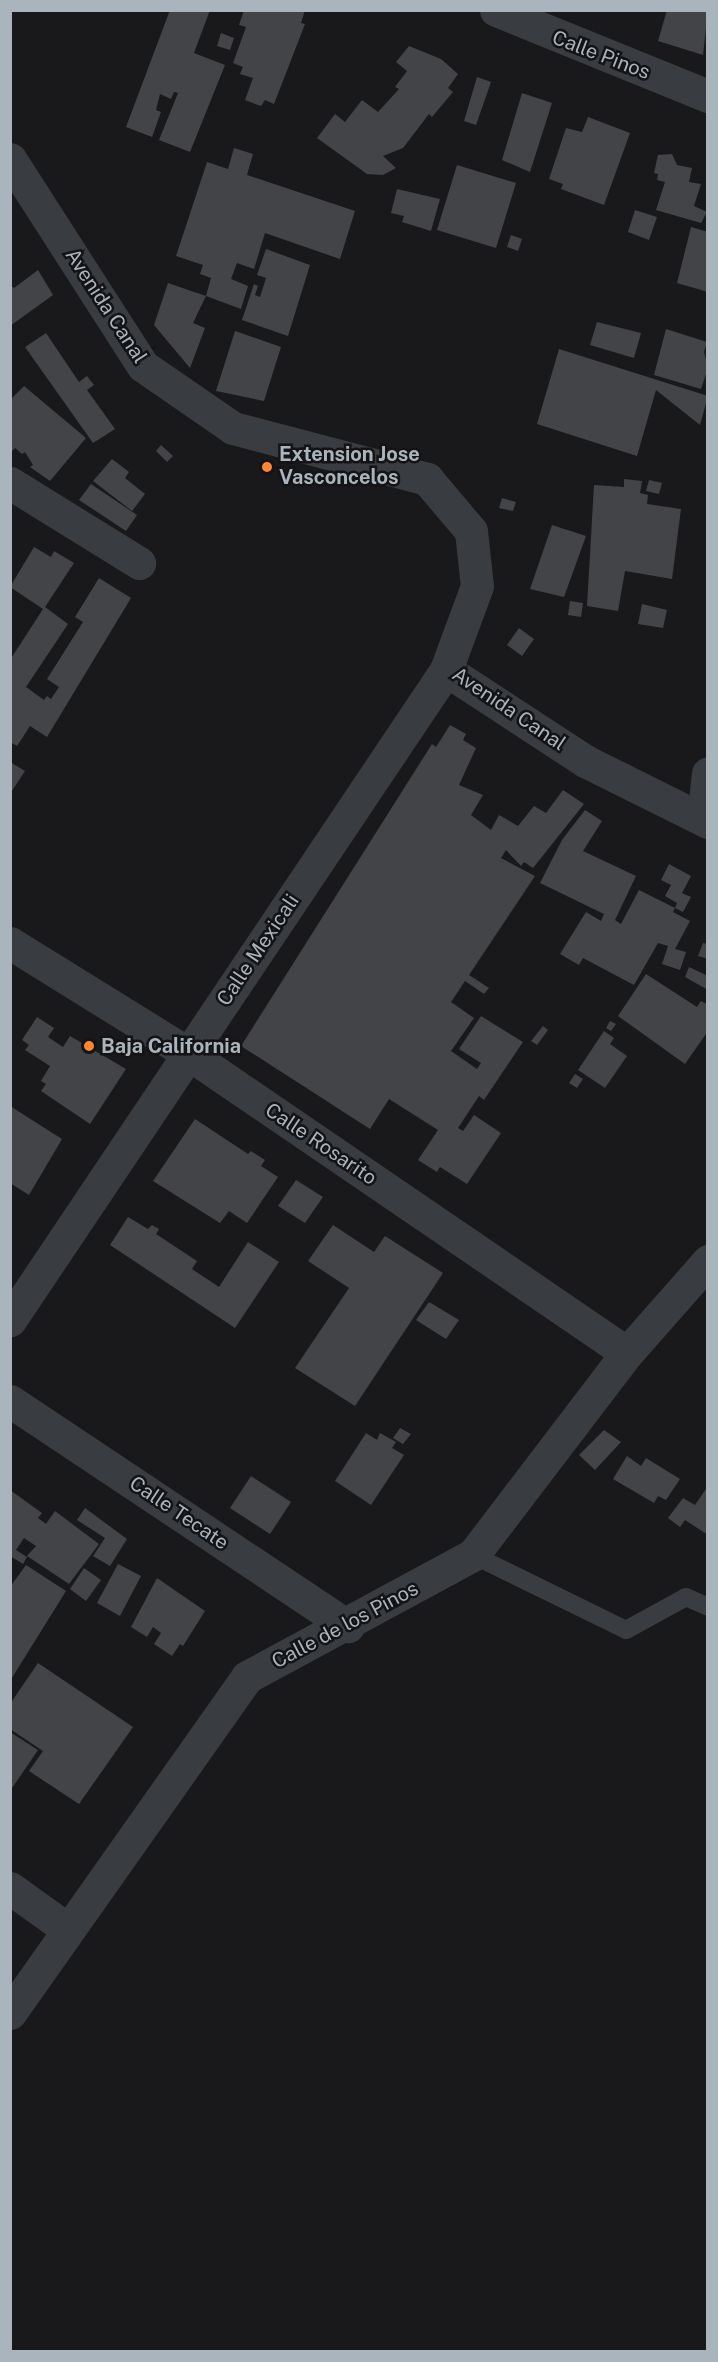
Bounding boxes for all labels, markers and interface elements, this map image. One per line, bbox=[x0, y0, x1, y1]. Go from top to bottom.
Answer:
street label: Calle Pinos bbox=[549, 25, 653, 85]
street label: Avenida Canal bbox=[60, 244, 152, 368]
place label: Extension Jose Vasconcelos bbox=[279, 443, 420, 490]
marker: Extension Jose Vasconcelos bbox=[260, 460, 274, 474]
street label: Avenida Canal bbox=[448, 662, 570, 756]
street label: Calle Mexicali bbox=[212, 890, 304, 1010]
place label: Baja California bbox=[101, 1034, 241, 1058]
marker: Baja California bbox=[82, 1039, 96, 1053]
street label: Calle Rosarito bbox=[261, 1098, 381, 1190]
street label: Calle Tecate bbox=[125, 1471, 233, 1555]
street label: Calle de los Pinos bbox=[267, 1576, 423, 1674]

